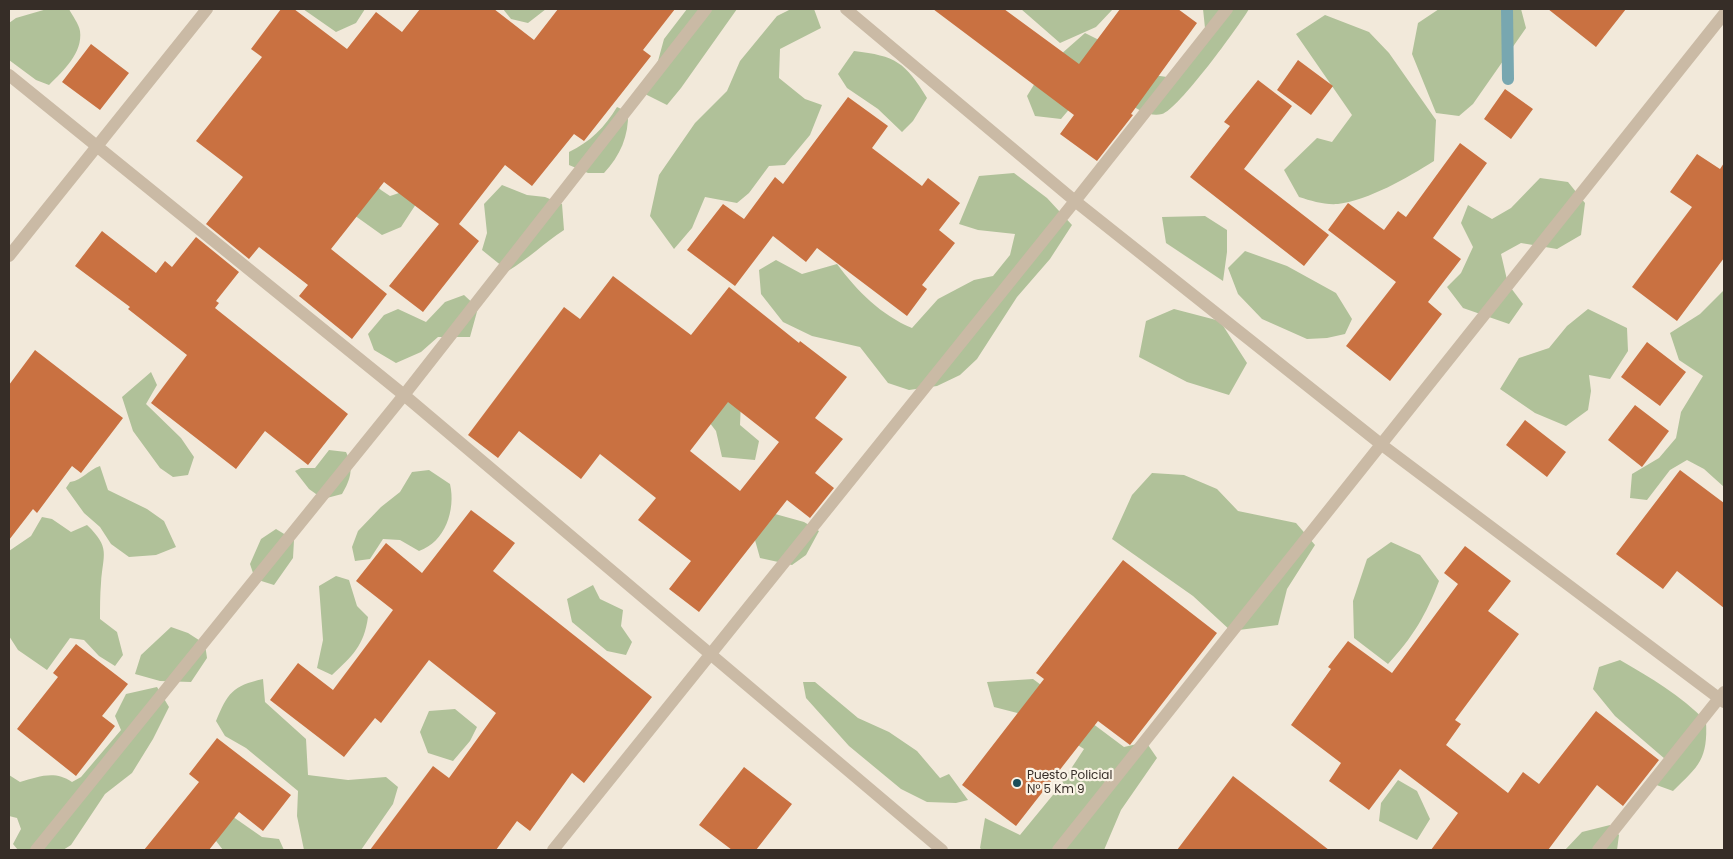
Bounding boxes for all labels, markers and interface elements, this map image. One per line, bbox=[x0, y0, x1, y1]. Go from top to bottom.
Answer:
place label: Puesto Policial N° 5 Km 9 bbox=[1027, 769, 1112, 797]
marker: Puesto Policial N° 5 Km 9 bbox=[1011, 777, 1023, 789]

